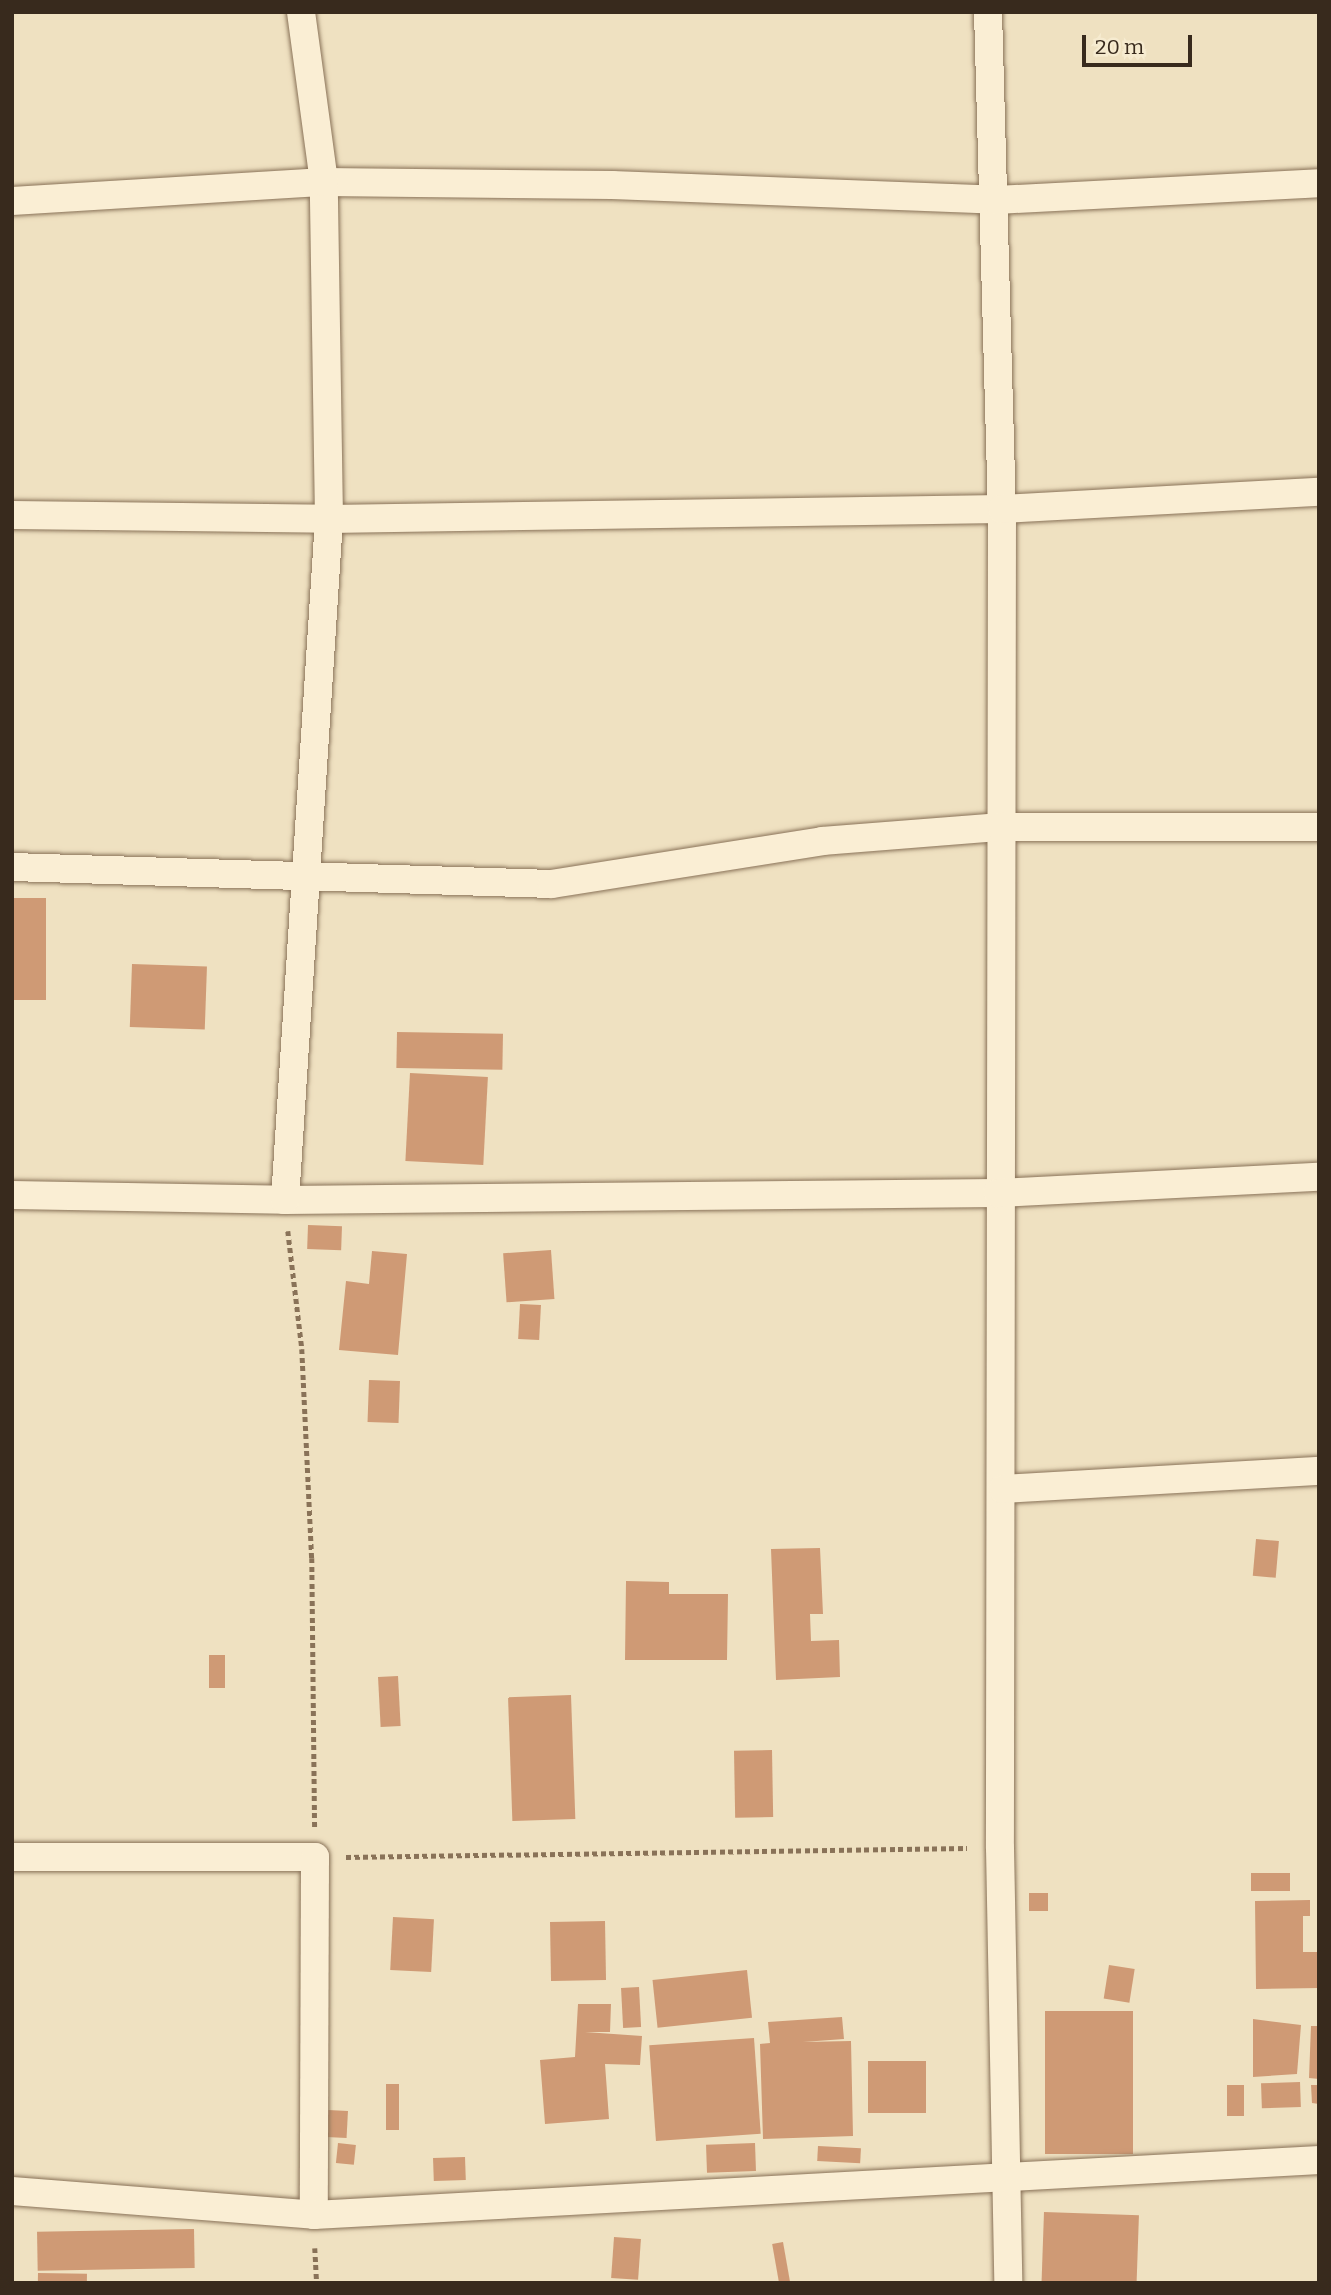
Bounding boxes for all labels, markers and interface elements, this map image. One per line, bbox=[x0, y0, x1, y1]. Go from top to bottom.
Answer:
scale bar bbox=[1086, 21, 1196, 65]
text: 20 m bbox=[1095, 34, 1144, 60]

